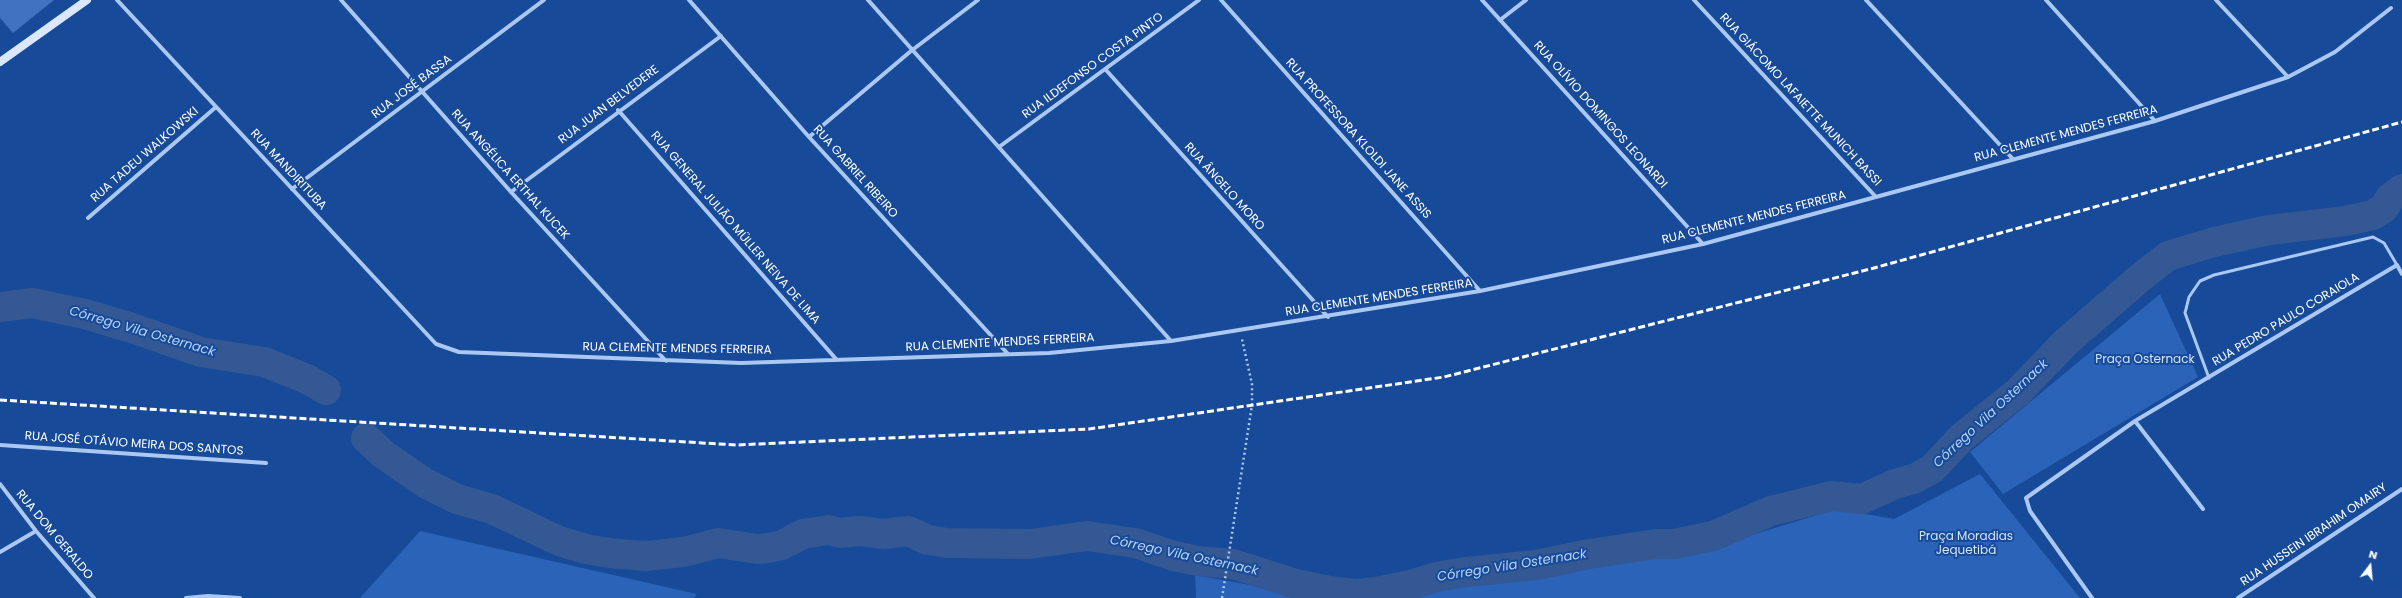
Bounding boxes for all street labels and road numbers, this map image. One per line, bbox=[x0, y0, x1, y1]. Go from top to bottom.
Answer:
street label: RUA ILDEFONSO COSTA PINTO bbox=[1020, 10, 1166, 122]
street label: RUA GIÁCOMO LAFAIETTE MUNICH BASSI bbox=[1716, 11, 1884, 189]
street label: RUA OLÍVIO DOMINGOS LEONARDI bbox=[1530, 39, 1670, 191]
street label: RUA JOSÉ BASSA bbox=[369, 52, 455, 122]
street label: RUA PROFESSORA KLOLDI JANE ASSIS bbox=[1282, 56, 1434, 222]
street label: RUA JUAN BELVEDERE bbox=[556, 63, 662, 147]
street label: RUA CLEMENTE MENDES FERREIRA bbox=[1973, 103, 2159, 165]
street label: RUA TADEU WALKOWSKI bbox=[88, 104, 202, 206]
street label: RUA ANGÉLICA ERTHAL KUCEK bbox=[448, 107, 572, 243]
street label: RUA GABRIEL RIBEIRO bbox=[810, 123, 900, 221]
street label: RUA MANDIRITUBA bbox=[247, 127, 329, 213]
street label: RUA GENERAL JULIÃO MÜLLER NEIVA DE LIMA bbox=[647, 129, 823, 327]
street label: RUA ÂNGELO MORO bbox=[1181, 140, 1267, 234]
street label: RUA CLEMENTE MENDES FERREIRA bbox=[1660, 188, 1848, 248]
street label: RUA PEDRO PAULO CORAIOLA bbox=[2210, 270, 2362, 370]
street label: RUA CLEMENTE MENDES FERREIRA bbox=[1284, 276, 1474, 320]
street label: RUA CLEMENTE MENDES FERREIRA bbox=[905, 331, 1095, 355]
street label: RUA CLEMENTE MENDES FERREIRA bbox=[582, 340, 772, 358]
street label: RUA JOSÉ OTÁVIO MEIRA DOS SANTOS bbox=[24, 429, 244, 459]
street label: RUA HUSSEIN IBRAHIM OMAIRY bbox=[2238, 481, 2390, 589]
street label: RUA DOM GERALDO bbox=[12, 487, 96, 583]

